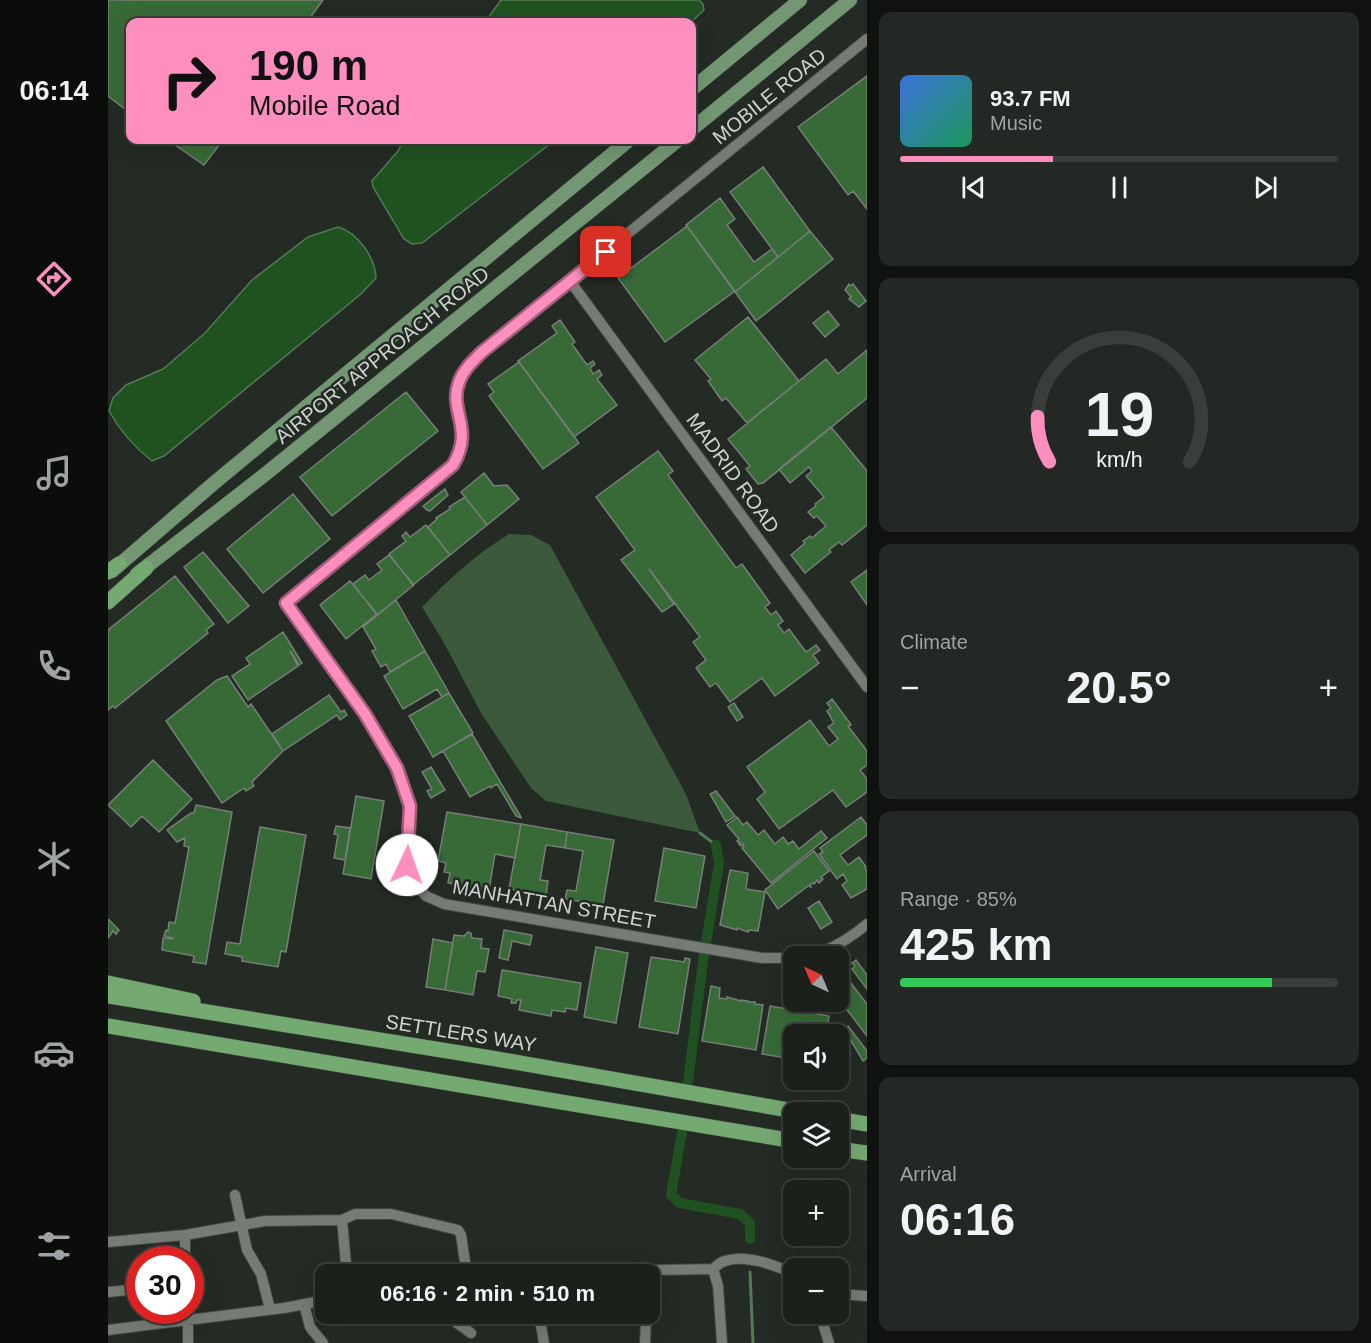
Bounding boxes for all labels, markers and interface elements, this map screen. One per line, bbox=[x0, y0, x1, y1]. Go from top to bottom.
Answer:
icon: right bbox=[150, 42, 228, 120]
text: 190 m bbox=[249, 42, 368, 89]
street label: MOBILE ROAD bbox=[708, 44, 830, 148]
text: 06:14 bbox=[19, 76, 89, 106]
text: 93.7 FM bbox=[990, 86, 1071, 111]
text: Mobile Road bbox=[249, 91, 401, 121]
text: Music bbox=[990, 112, 1042, 134]
icon: previous bbox=[957, 171, 990, 204]
icon: pause bbox=[1103, 171, 1136, 204]
icon: next bbox=[1249, 171, 1282, 204]
pin bbox=[580, 226, 631, 277]
icon: arrive bbox=[589, 235, 622, 268]
icon: directions bbox=[33, 258, 75, 300]
street label: AIRPORT APPROACH ROAD bbox=[271, 262, 493, 448]
text: 19 bbox=[1084, 380, 1154, 449]
street label: MADRID ROAD bbox=[682, 409, 784, 537]
text: km/h bbox=[1096, 449, 1142, 473]
icon: music bbox=[33, 452, 75, 494]
text: Climate bbox=[900, 631, 968, 653]
icon: phone bbox=[33, 645, 75, 687]
text: 20.5° bbox=[1066, 662, 1172, 713]
text: − bbox=[900, 669, 919, 706]
text: + bbox=[1319, 669, 1338, 706]
position arrow bbox=[375, 833, 439, 897]
icon: climate bbox=[33, 838, 75, 880]
street label: MANHATTAN STREET bbox=[451, 875, 657, 933]
text: Range · 85% bbox=[900, 888, 1017, 910]
text: 425 km bbox=[900, 919, 1053, 970]
north arrow bbox=[783, 946, 849, 1012]
map controls bbox=[783, 946, 849, 1324]
street label: SETTLERS WAY bbox=[384, 1010, 538, 1056]
button: sound bbox=[783, 1024, 849, 1090]
icon: car bbox=[33, 1032, 75, 1074]
button: layers bbox=[783, 1102, 849, 1168]
text: Arrival bbox=[900, 1163, 957, 1185]
button: + bbox=[783, 1180, 849, 1246]
text: 06:16 bbox=[900, 1194, 1015, 1245]
icon: filters bbox=[33, 1225, 75, 1267]
speed limit sign: 30 bbox=[126, 1246, 204, 1324]
button: − bbox=[783, 1258, 849, 1324]
text: 06:16 · 2 min · 510 m bbox=[380, 1281, 595, 1306]

